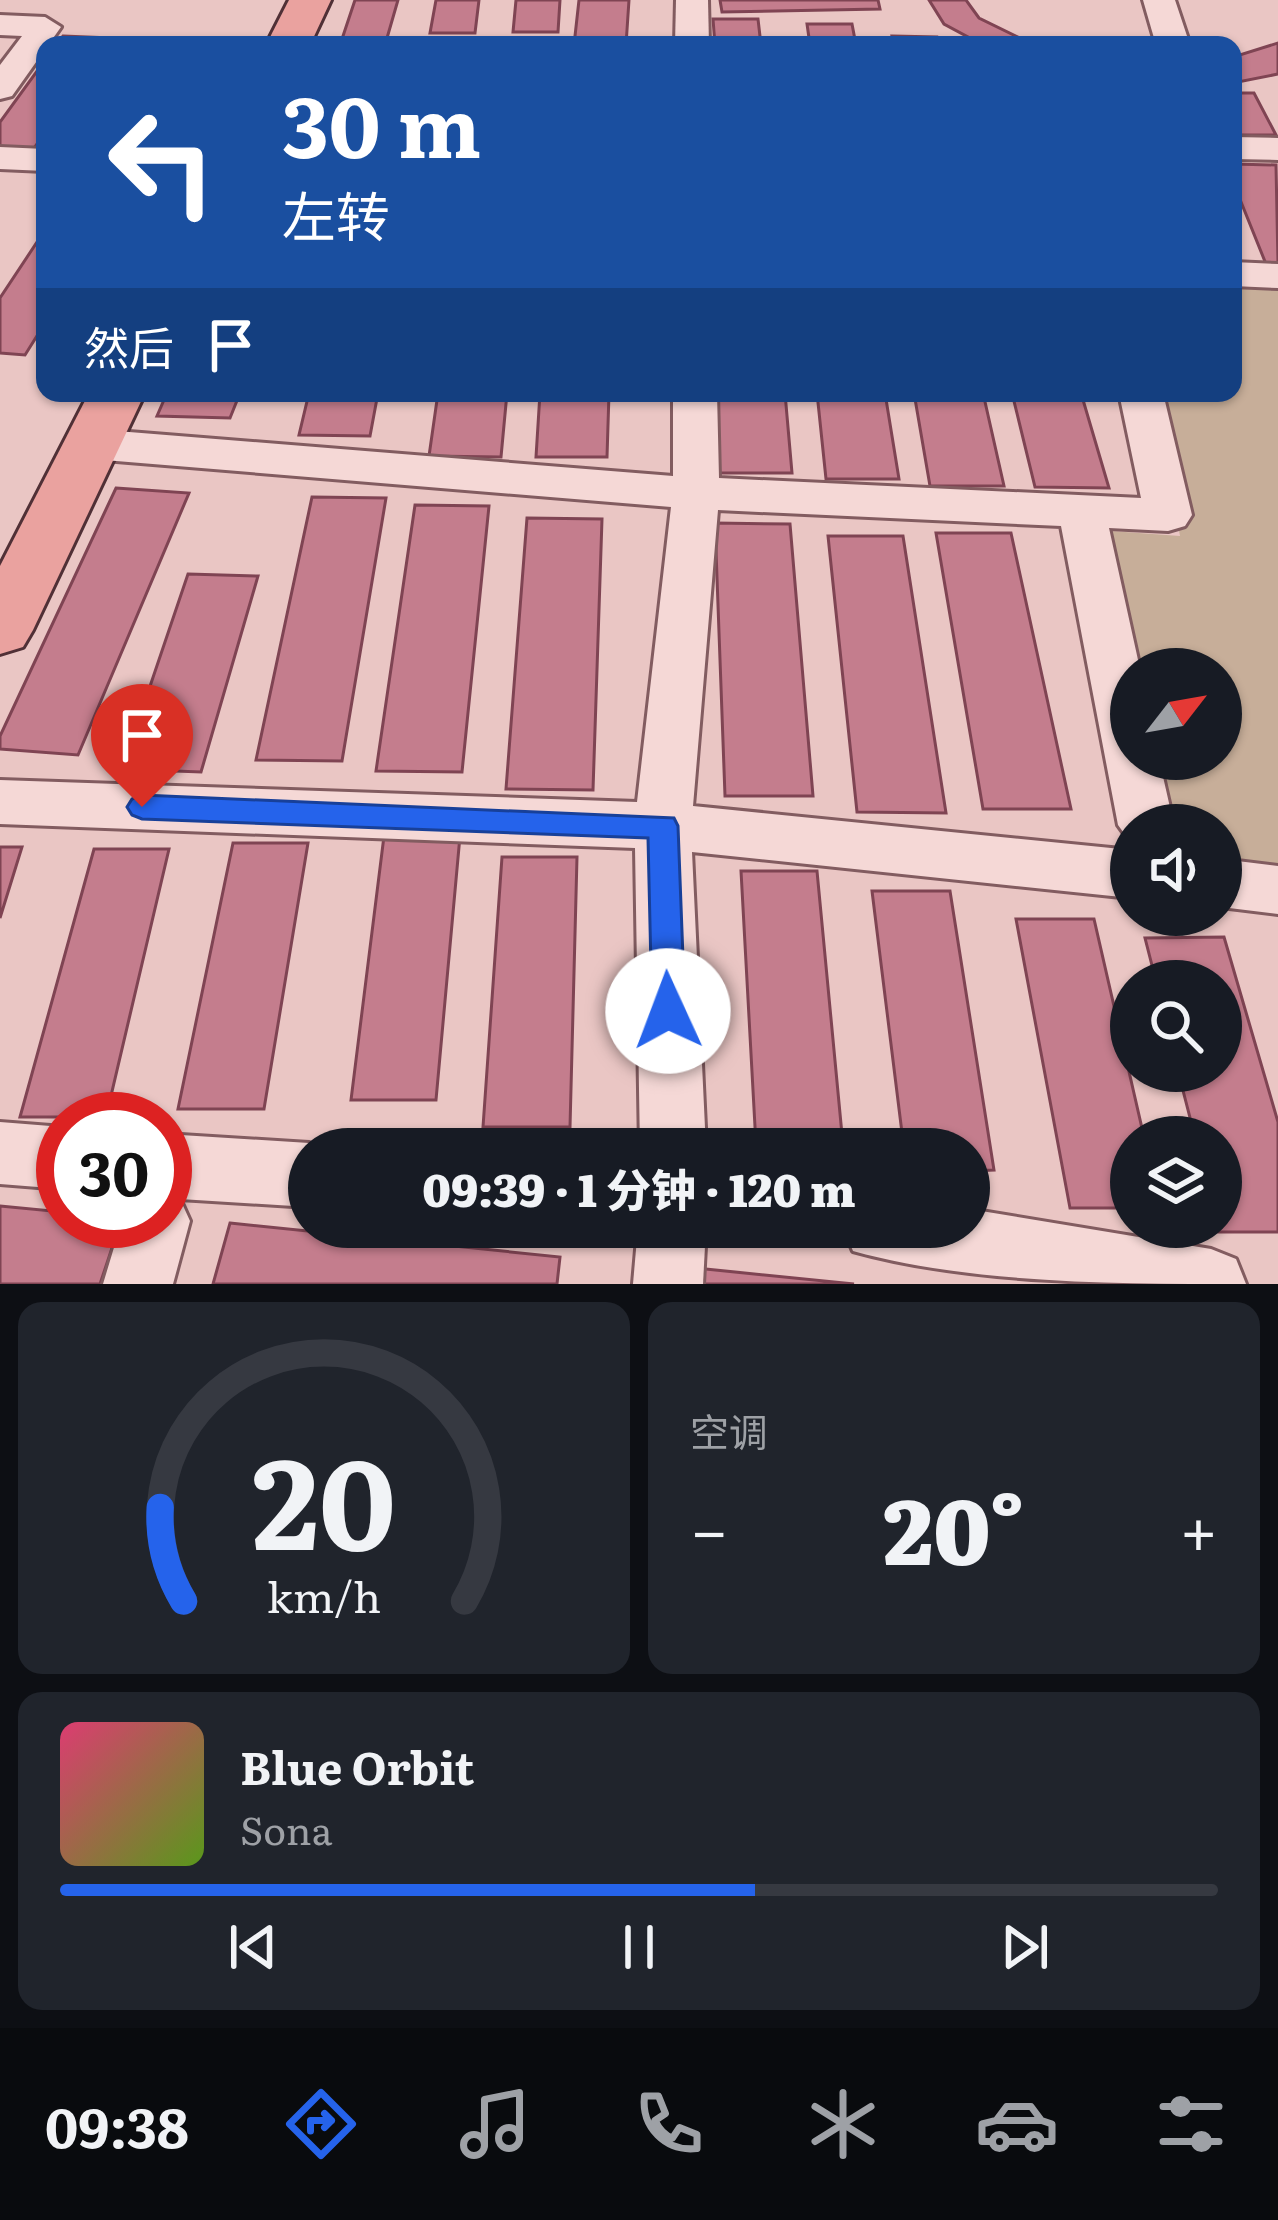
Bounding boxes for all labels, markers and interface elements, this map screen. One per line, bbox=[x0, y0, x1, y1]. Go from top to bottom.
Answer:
text: 30 m bbox=[282, 59, 481, 184]
icon: left bbox=[84, 84, 240, 240]
text: 左转 bbox=[282, 173, 390, 254]
text: 然后 bbox=[84, 312, 174, 379]
icon: arrive bbox=[198, 312, 264, 378]
north arrow bbox=[1110, 648, 1242, 780]
map controls bbox=[1110, 648, 1242, 1248]
pin bbox=[91, 684, 193, 807]
icon: arrive bbox=[109, 702, 175, 768]
button: sound bbox=[1110, 804, 1242, 936]
position arrow bbox=[605, 948, 731, 1074]
button: search bbox=[1110, 960, 1242, 1092]
speed limit sign: 30 bbox=[36, 1092, 192, 1248]
button: layers bbox=[1110, 1116, 1242, 1248]
text: 09:39 · 1 分钟 · 120 m bbox=[422, 1154, 856, 1221]
text: 空调 bbox=[690, 1401, 768, 1459]
text: 20 bbox=[252, 1403, 396, 1588]
text: 20° bbox=[883, 1459, 1025, 1593]
text: − bbox=[690, 1477, 728, 1575]
text: + bbox=[1180, 1477, 1218, 1575]
text: km/h bbox=[267, 1563, 381, 1626]
text: Blue Orbit bbox=[240, 1732, 474, 1799]
text: Sona bbox=[240, 1799, 333, 1857]
icon: previous bbox=[220, 1914, 286, 1980]
icon: pause bbox=[606, 1914, 672, 1980]
icon: next bbox=[992, 1914, 1058, 1980]
icon: directions bbox=[279, 2082, 363, 2166]
icon: music bbox=[453, 2082, 537, 2166]
icon: phone bbox=[627, 2082, 711, 2166]
icon: climate bbox=[801, 2082, 885, 2166]
icon: car bbox=[975, 2082, 1059, 2166]
icon: filters bbox=[1149, 2082, 1233, 2166]
text: 09:38 bbox=[45, 2084, 189, 2165]

